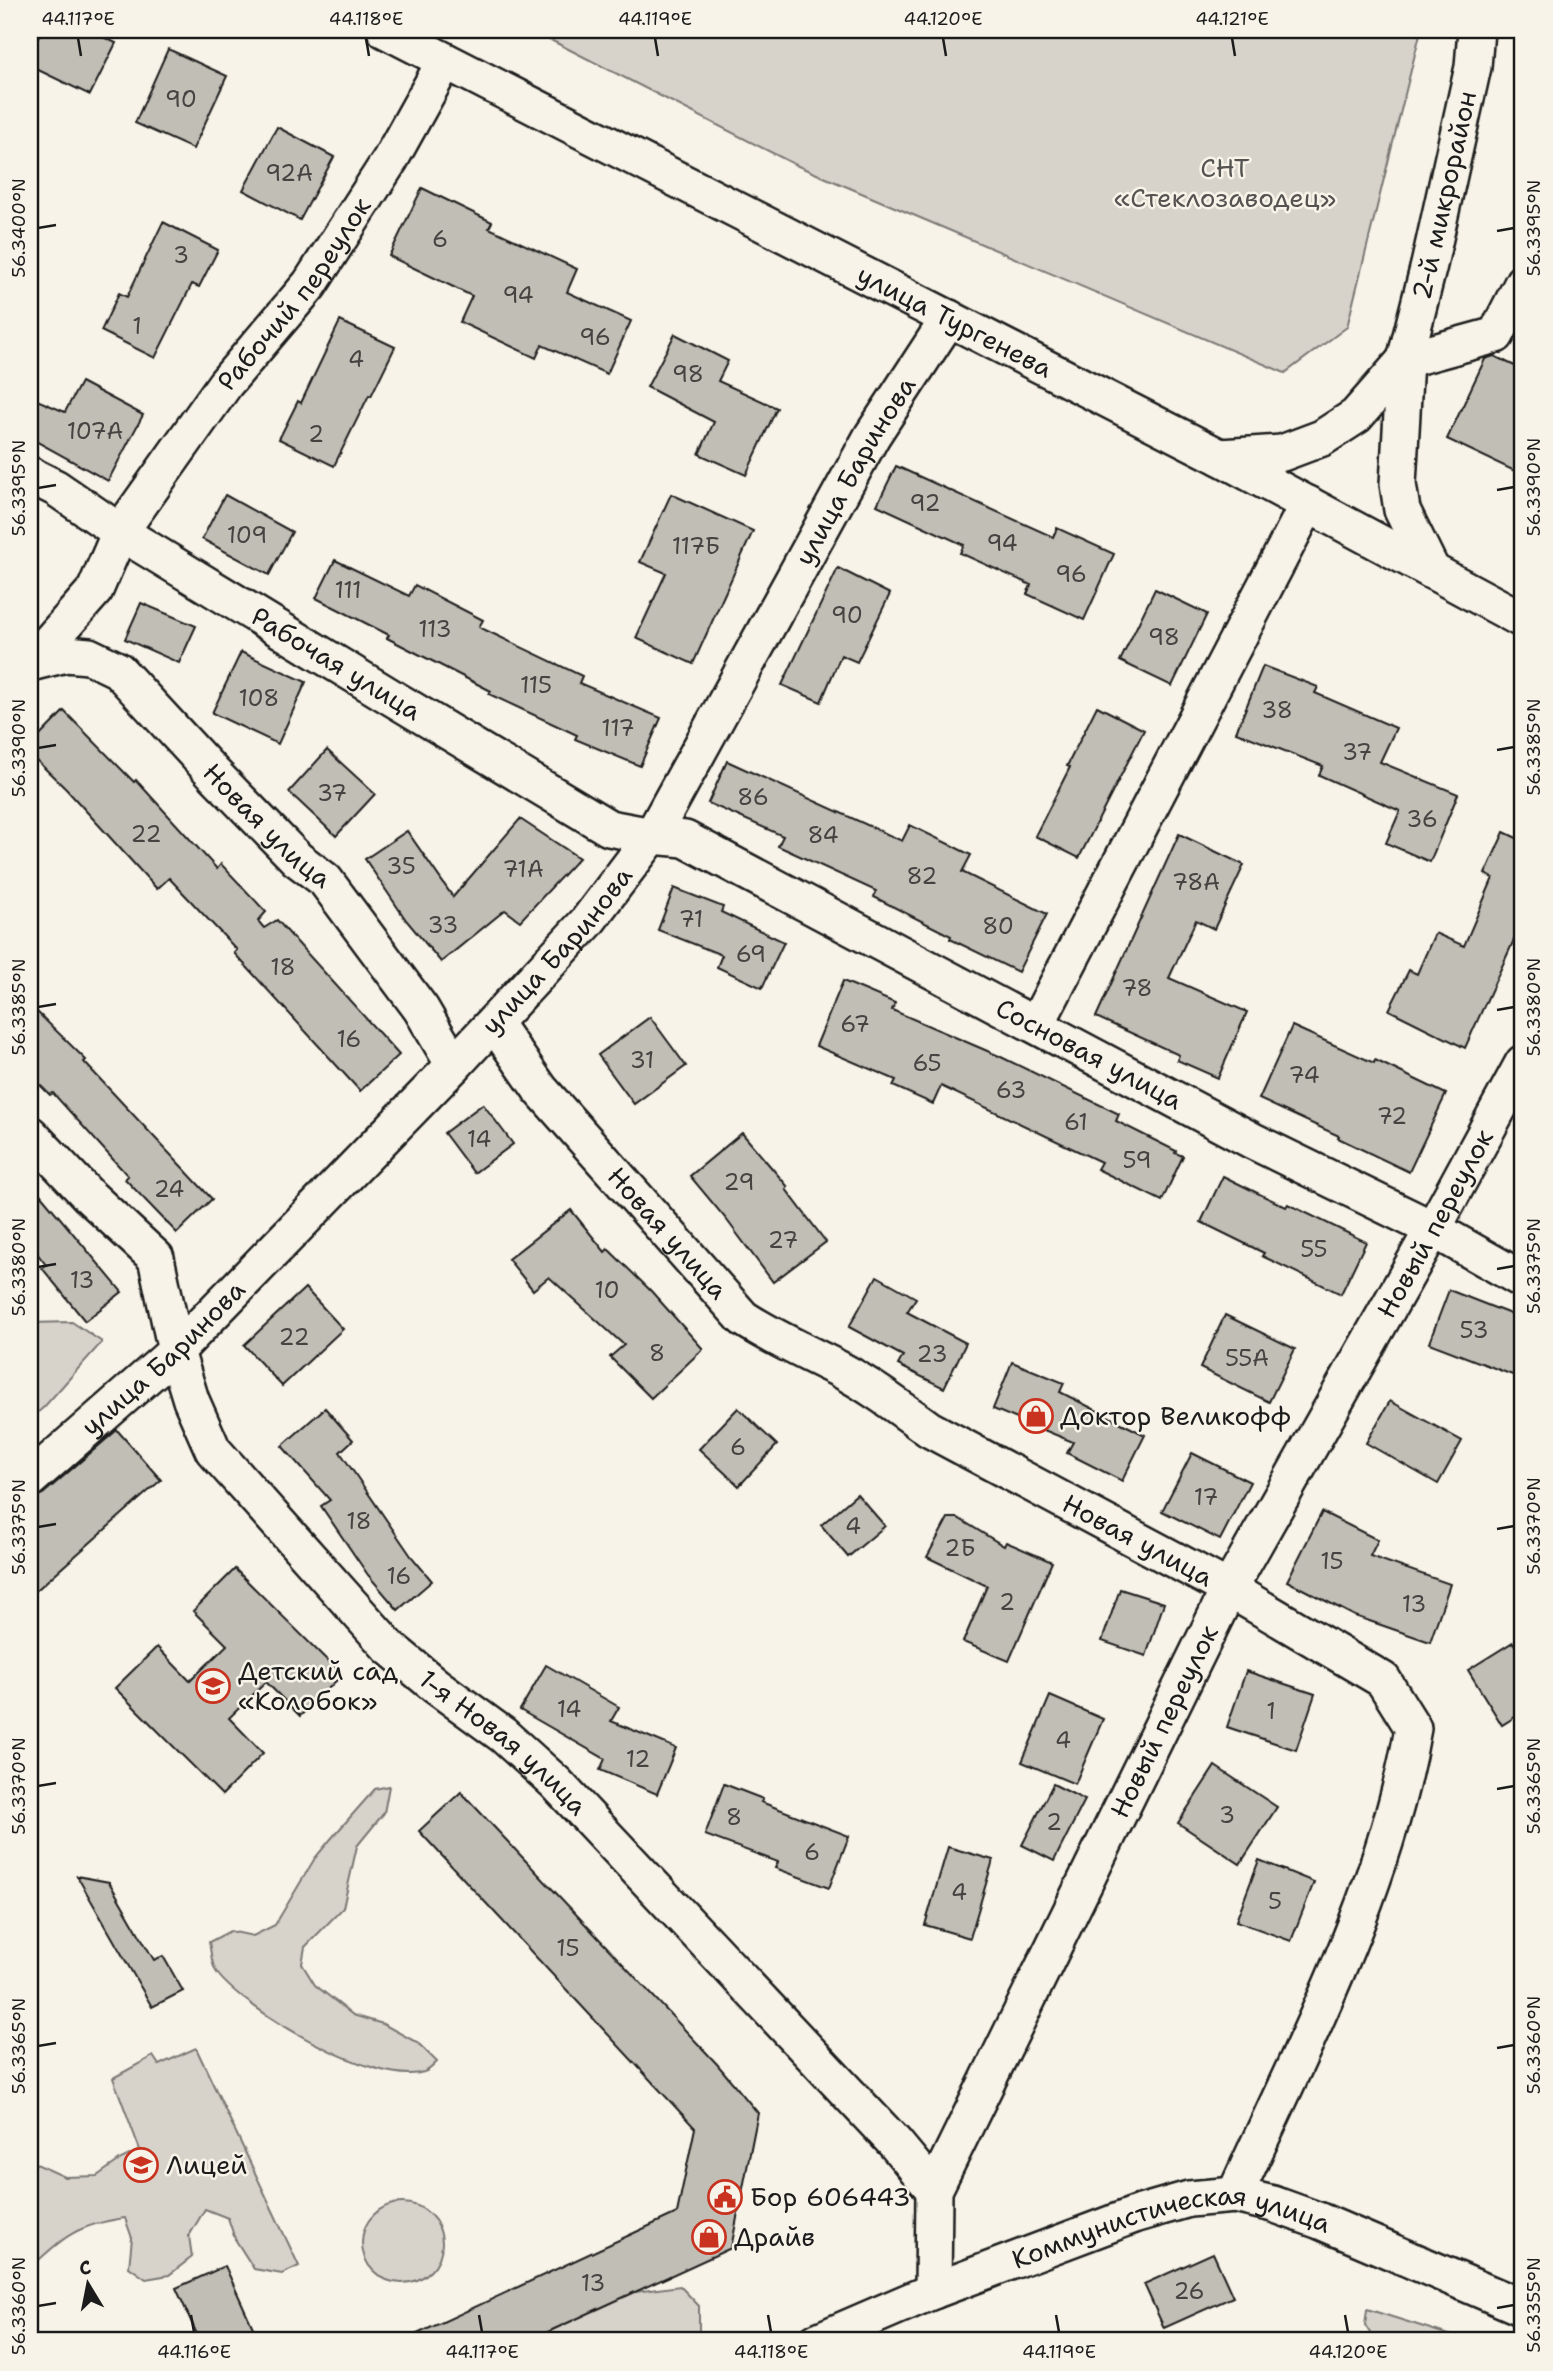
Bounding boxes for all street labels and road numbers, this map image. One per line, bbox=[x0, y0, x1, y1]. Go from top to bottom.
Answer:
street label: 2-й микрорайон bbox=[1403, 87, 1484, 303]
street label: Рабочий переулок bbox=[209, 190, 379, 398]
street label: улица Тургенева bbox=[851, 256, 1059, 386]
street label: улица Баринова bbox=[786, 369, 923, 571]
street label: Рабочая улица bbox=[245, 598, 428, 728]
street label: Новая улица bbox=[196, 755, 339, 896]
street label: улица Баринова bbox=[473, 859, 640, 1042]
street label: Сосновая улица bbox=[990, 990, 1189, 1117]
street label: Новый переулок bbox=[1368, 1123, 1501, 1324]
street label: Новая улица bbox=[600, 1159, 736, 1307]
street label: улица Баринова bbox=[73, 1272, 252, 1443]
street label: Новая улица bbox=[1056, 1485, 1219, 1594]
street label: Новый переулок bbox=[1101, 1619, 1226, 1823]
street label: 1-я Новая улица bbox=[412, 1661, 595, 1823]
street label: Коммунистическая улица bbox=[1007, 2177, 1337, 2277]

